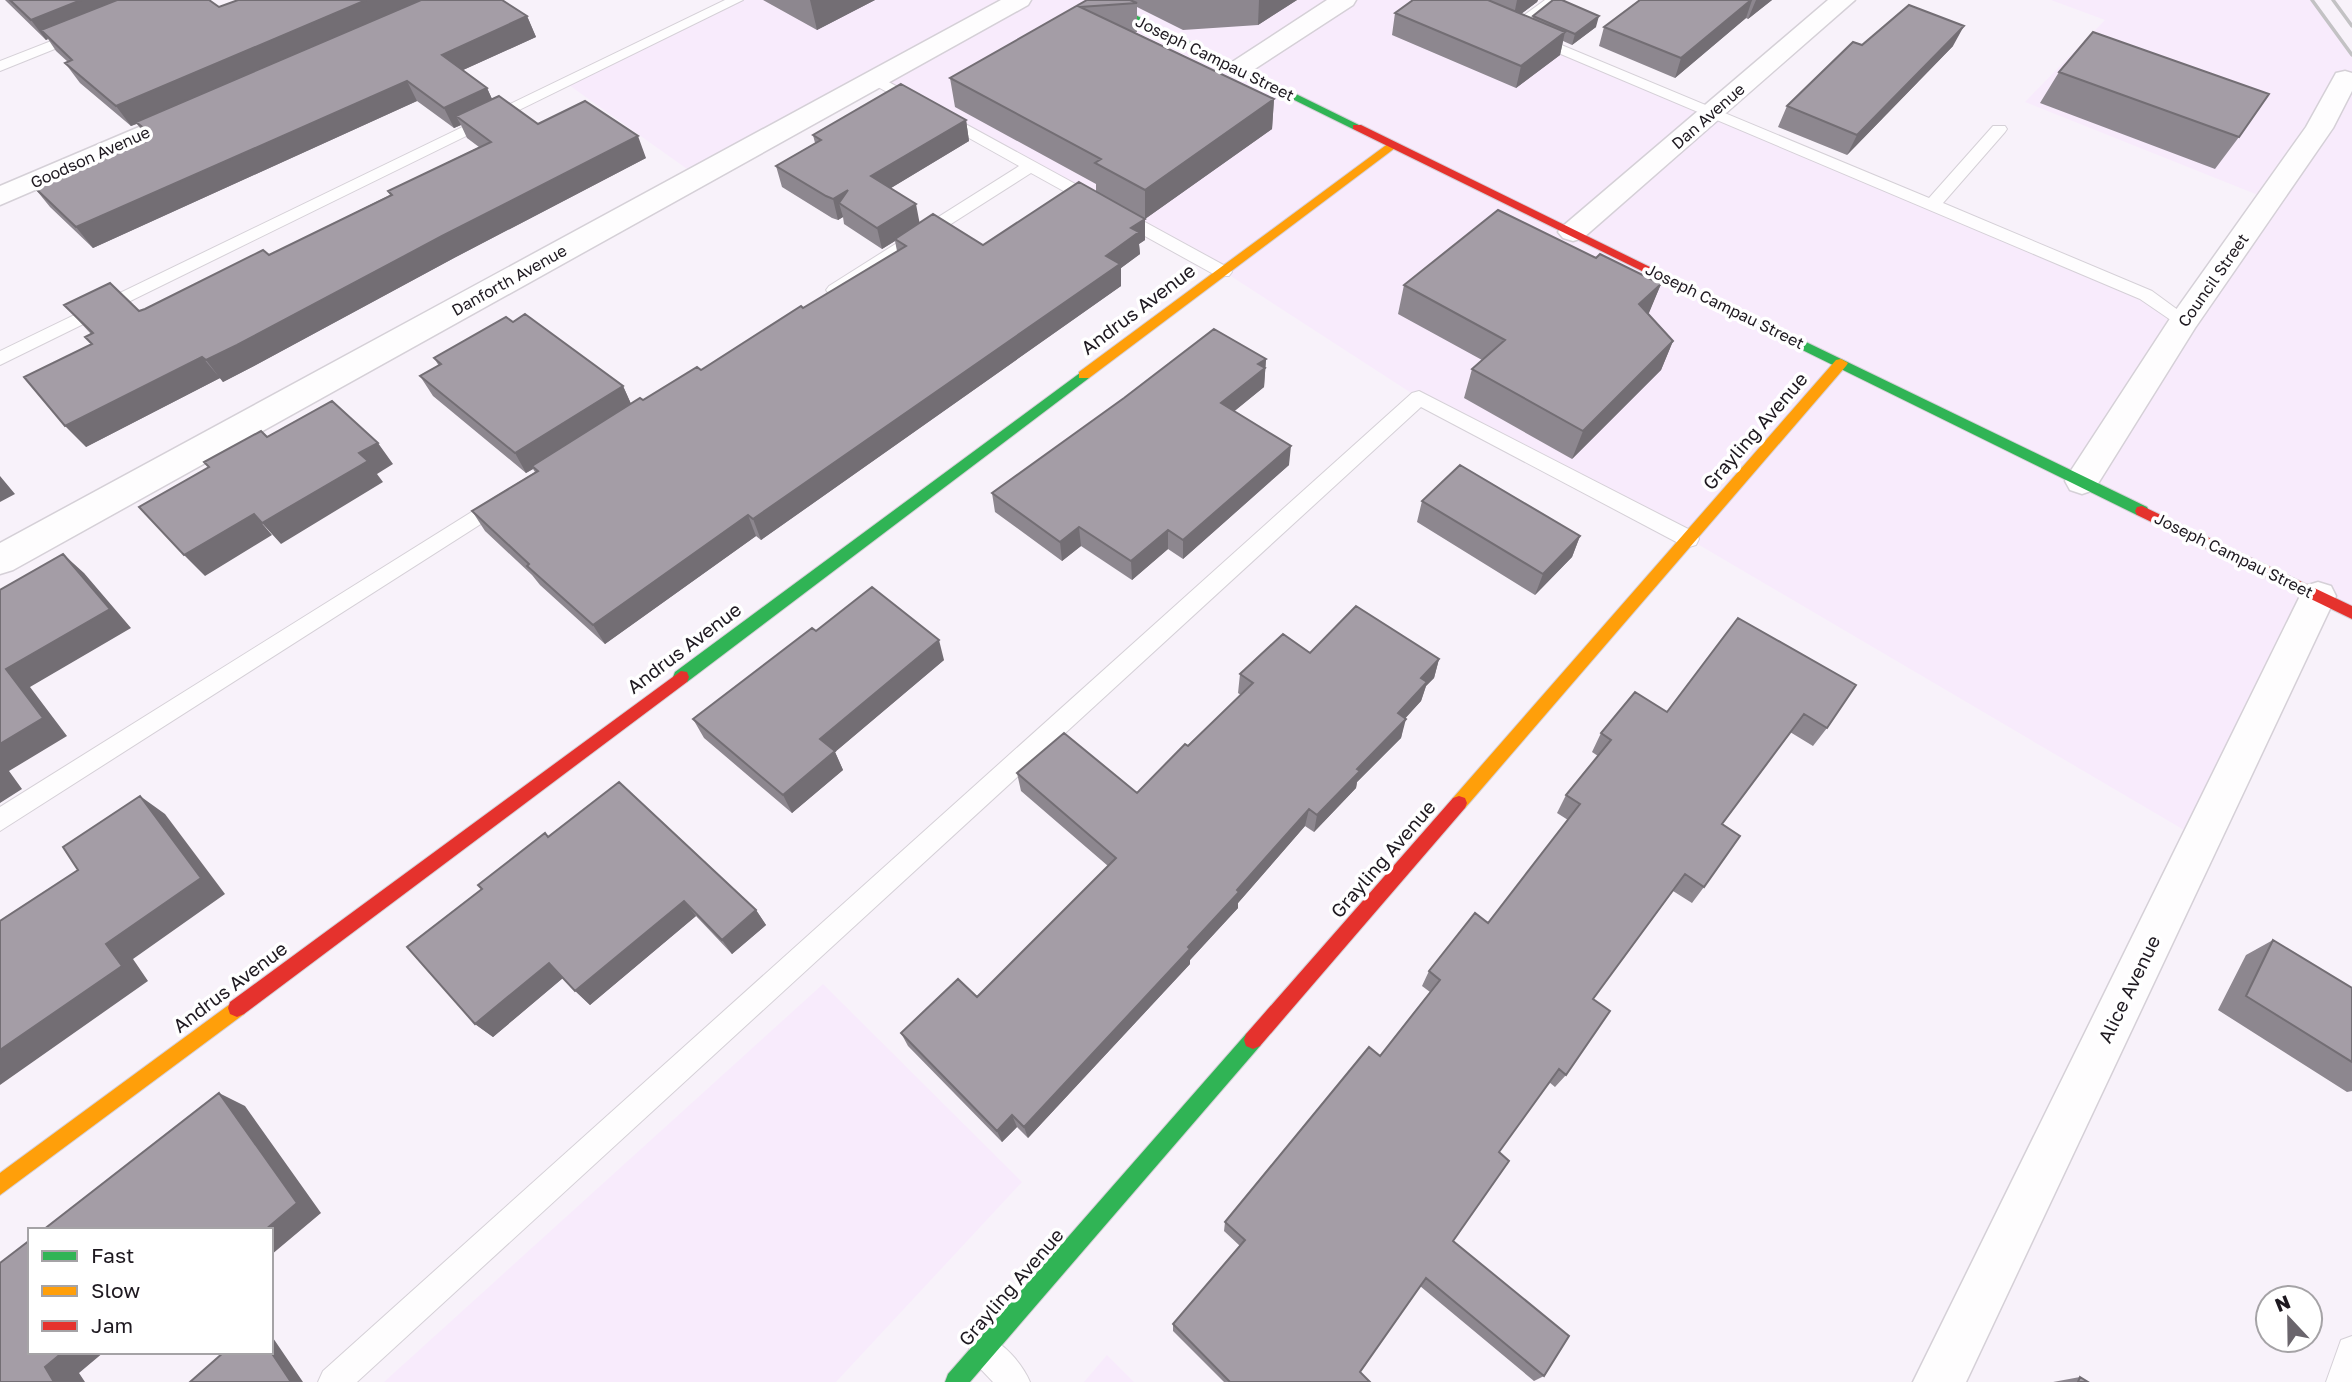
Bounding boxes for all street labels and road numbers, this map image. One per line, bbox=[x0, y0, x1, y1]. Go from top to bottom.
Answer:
street label: Joseph Campau Street bbox=[1132, 11, 1298, 105]
street label: Dan Avenue bbox=[1667, 79, 1749, 153]
street label: Goodson Avenue bbox=[27, 122, 153, 192]
street label: Council Street bbox=[2173, 229, 2253, 331]
street label: Danforth Avenue bbox=[448, 240, 570, 320]
street label: Andrus Avenue bbox=[1076, 258, 1199, 359]
street label: Joseph Campau Street bbox=[1642, 259, 1808, 353]
street label: Grayling Avenue bbox=[1697, 367, 1812, 494]
street label: Joseph Campau Street bbox=[2151, 508, 2317, 602]
street label: Andrus Avenue bbox=[622, 597, 745, 698]
street label: Grayling Avenue bbox=[1325, 795, 1440, 922]
street label: Alice Avenue bbox=[2093, 931, 2164, 1046]
street label: Andrus Avenue bbox=[168, 936, 291, 1037]
street label: Grayling Avenue bbox=[953, 1223, 1068, 1350]

